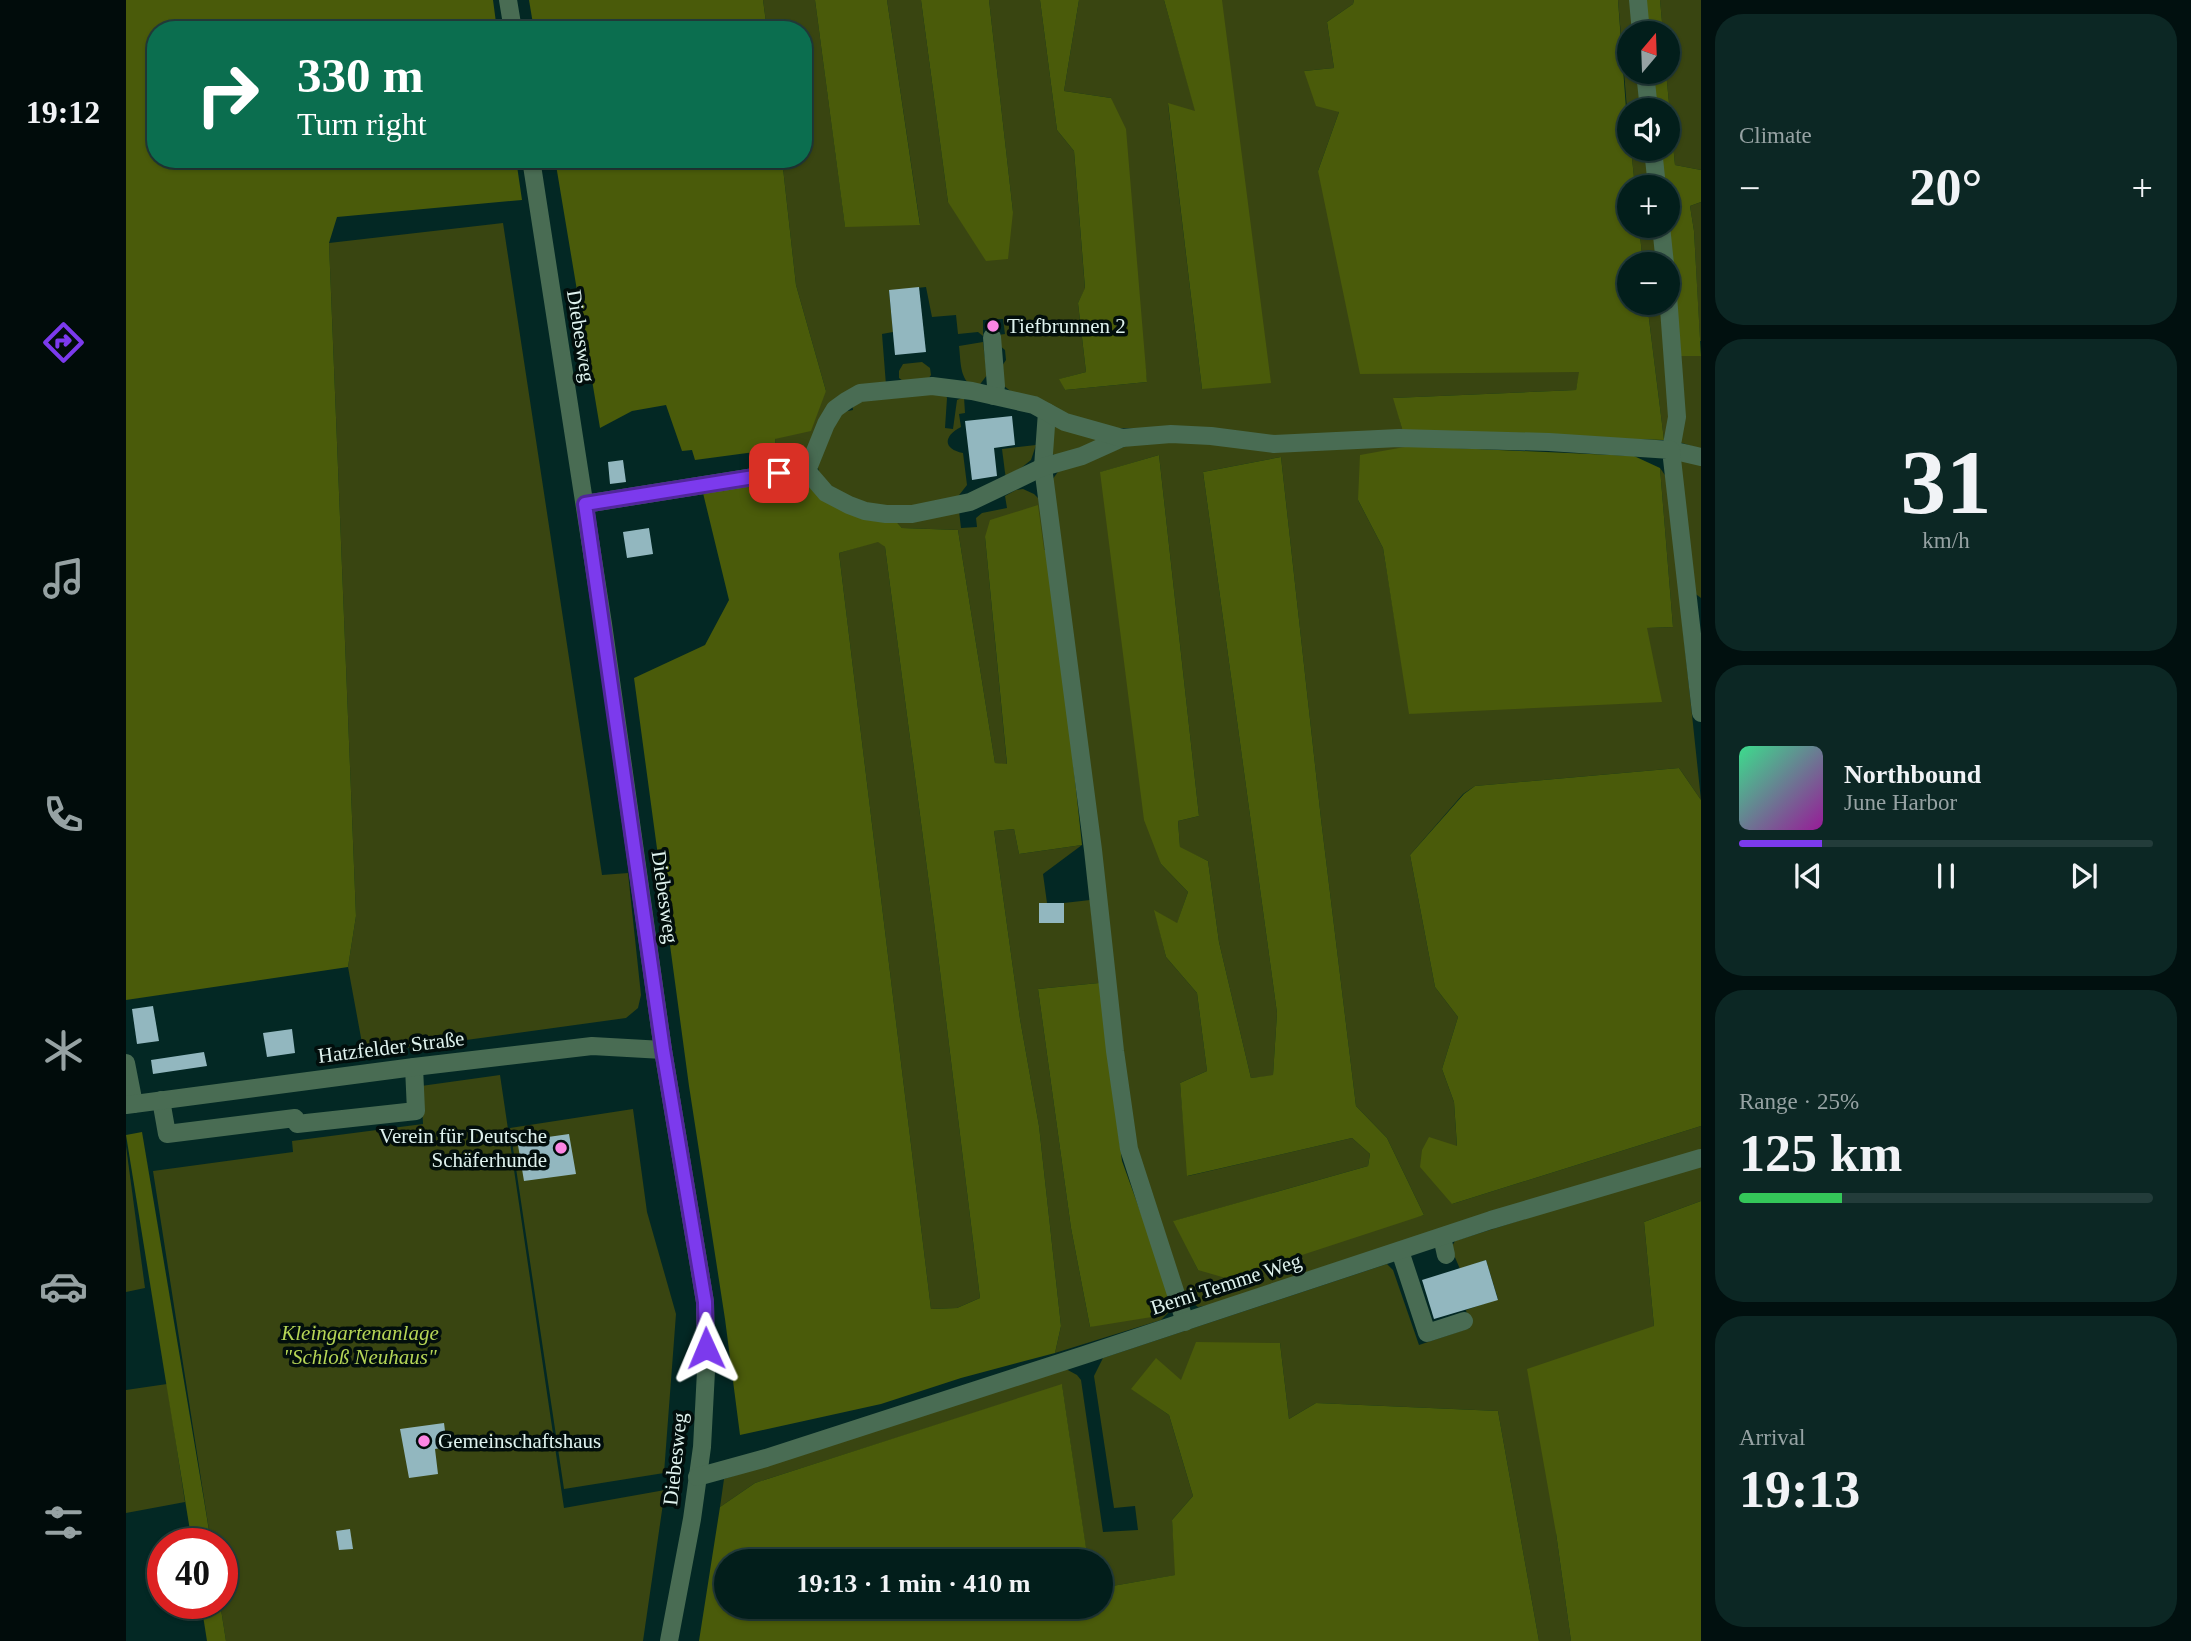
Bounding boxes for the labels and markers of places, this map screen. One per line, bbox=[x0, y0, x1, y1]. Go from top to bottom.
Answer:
place label: Tiefbrunnen 2 bbox=[1007, 314, 1126, 338]
marker: Tiefbrunnen 2 bbox=[985, 318, 1001, 334]
pin bbox=[749, 443, 809, 503]
place label: Verein für Deutsche Schäferhunde bbox=[379, 1124, 547, 1172]
marker: Verein für Deutsche Schäferhunde bbox=[553, 1140, 569, 1156]
place label: Gemeinschaftshaus bbox=[438, 1429, 601, 1453]
marker: Gemeinschaftshaus bbox=[416, 1433, 432, 1449]

